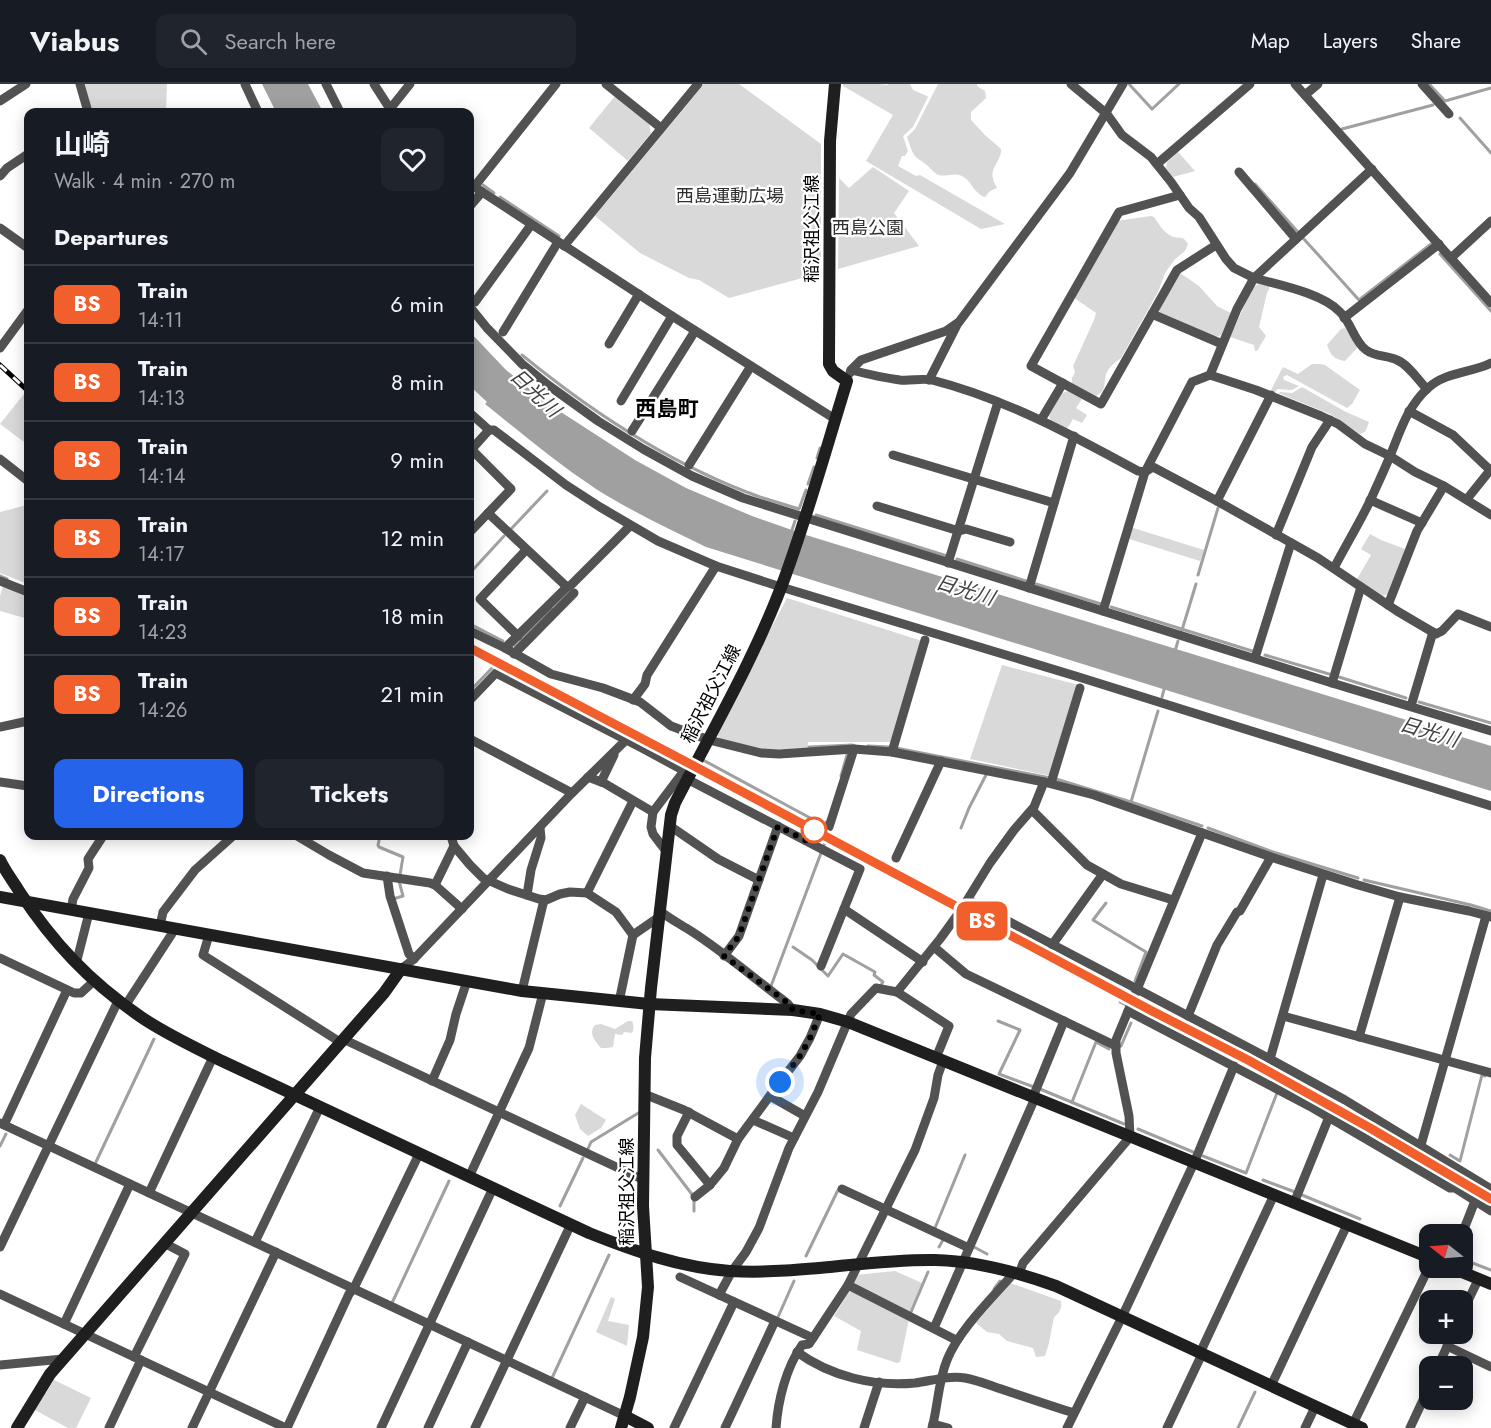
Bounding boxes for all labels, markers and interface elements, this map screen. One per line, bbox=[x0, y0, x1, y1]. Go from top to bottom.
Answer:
search box bbox=[156, 14, 576, 68]
text: Viabus bbox=[30, 21, 120, 62]
icon: search bbox=[177, 25, 210, 58]
text: Search here bbox=[225, 25, 336, 57]
text: Map bbox=[1251, 26, 1290, 56]
text: Layers bbox=[1323, 26, 1378, 56]
text: Share bbox=[1411, 26, 1461, 56]
text: 山崎 bbox=[54, 124, 110, 165]
button: heart bbox=[381, 128, 444, 191]
text: Walk · 4 min · 270 m bbox=[54, 167, 235, 196]
street label: 稲沢祖父江線 bbox=[799, 175, 825, 283]
park label: 西島運動広場 bbox=[676, 183, 784, 209]
park label: 西島公園 bbox=[832, 215, 904, 241]
text: Departures bbox=[54, 221, 168, 253]
text: Train bbox=[138, 274, 188, 306]
text: 6 min bbox=[390, 288, 444, 320]
text: BS bbox=[73, 289, 101, 319]
text: 14:11 bbox=[138, 306, 183, 335]
text: Train bbox=[138, 352, 188, 384]
water label: 日光川 bbox=[503, 362, 568, 425]
text: 8 min bbox=[391, 366, 444, 398]
text: BS bbox=[73, 367, 101, 397]
text: 14:13 bbox=[138, 384, 185, 413]
district label: 西島町 bbox=[636, 394, 699, 424]
text: Train bbox=[138, 430, 188, 462]
text: 9 min bbox=[390, 444, 444, 476]
text: BS bbox=[73, 445, 101, 475]
text: 14:14 bbox=[138, 462, 185, 491]
text: Train bbox=[138, 508, 188, 540]
text: 12 min bbox=[381, 522, 444, 554]
text: BS bbox=[73, 523, 101, 553]
text: 14:17 bbox=[138, 540, 184, 569]
water label: 日光川 bbox=[932, 567, 1000, 613]
text: Train bbox=[138, 586, 188, 618]
text: 18 min bbox=[381, 600, 444, 632]
text: BS bbox=[73, 601, 101, 631]
text: 14:23 bbox=[138, 618, 187, 647]
street label: 稲沢祖父江線 bbox=[675, 640, 747, 748]
text: Train bbox=[138, 664, 188, 696]
text: 21 min bbox=[381, 678, 444, 710]
text: BS bbox=[73, 679, 101, 709]
text: 14:26 bbox=[138, 696, 188, 725]
water label: 日光川 bbox=[1396, 709, 1464, 755]
button: Directions bbox=[54, 759, 243, 828]
button: Tickets bbox=[255, 759, 444, 828]
unlabelled marker bbox=[801, 817, 827, 843]
line badge: BS bbox=[955, 902, 1009, 940]
text: BS bbox=[968, 906, 996, 936]
your location bbox=[765, 1067, 795, 1097]
street label: 稲沢祖父江線 bbox=[614, 1138, 640, 1246]
north arrow bbox=[1419, 1224, 1473, 1278]
map controls bbox=[1419, 1224, 1473, 1410]
button: + bbox=[1419, 1290, 1473, 1344]
button: − bbox=[1419, 1356, 1473, 1410]

